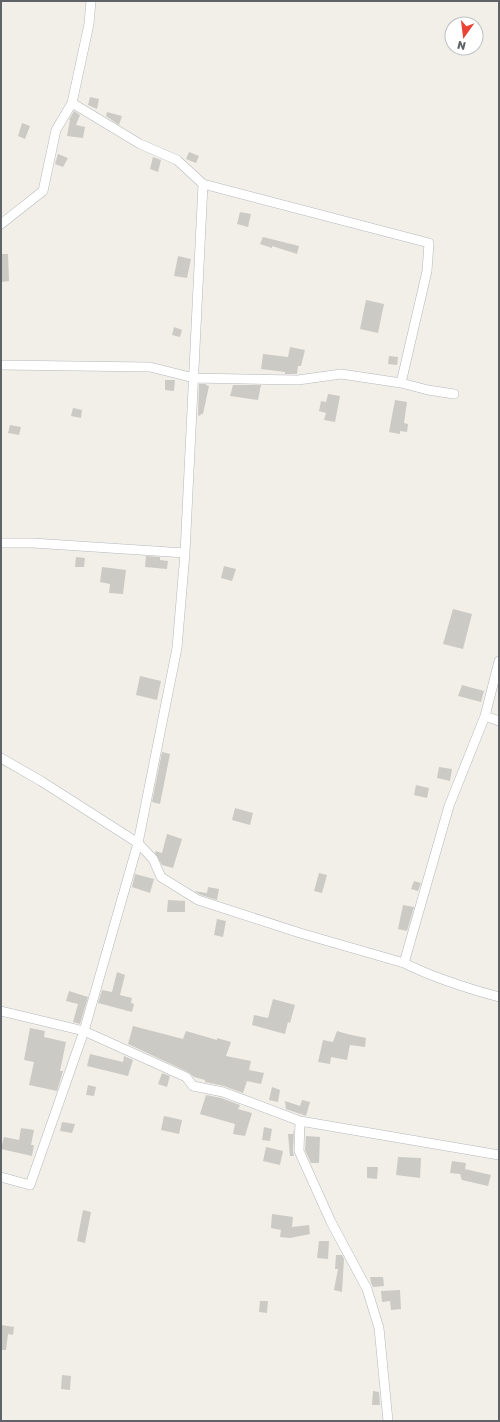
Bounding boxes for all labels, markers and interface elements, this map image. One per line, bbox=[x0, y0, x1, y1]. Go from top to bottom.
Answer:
north arrow bbox=[444, 16, 484, 56]
text: N bbox=[456, 39, 467, 54]

